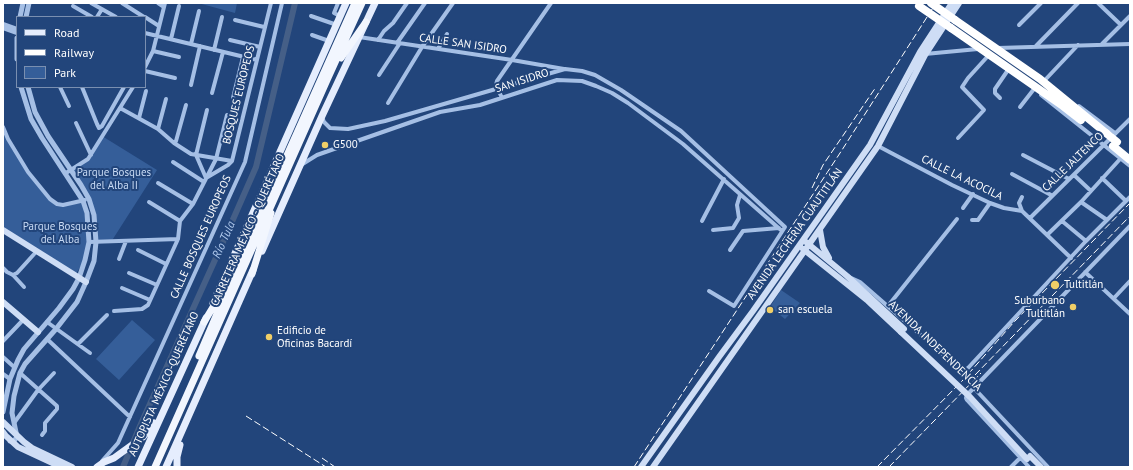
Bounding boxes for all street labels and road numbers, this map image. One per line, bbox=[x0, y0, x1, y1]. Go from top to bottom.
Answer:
street label: CALLE SAN ISIDRO bbox=[418, 31, 508, 57]
street label: BOSQUES EUROPEOS bbox=[220, 44, 258, 146]
street label: SAN ISIDRO bbox=[494, 66, 550, 96]
street label: CALLE JALTENCO bbox=[1040, 130, 1106, 194]
street label: CARRETERA MÉXICO - QUERÉTARO bbox=[208, 152, 288, 308]
street label: CALLE LA ACOCILA bbox=[919, 153, 1005, 203]
street label: AVENIDA LECHERIA CUAUTITLÁN bbox=[744, 166, 846, 302]
street label: CALLE BOSQUES EUROPEOS bbox=[168, 173, 234, 301]
street label: AVENIDA INDEPENDENCIA bbox=[886, 298, 984, 394]
street label: AUTOPISTA MÉXICO-QUERÉTARO bbox=[126, 310, 202, 458]

